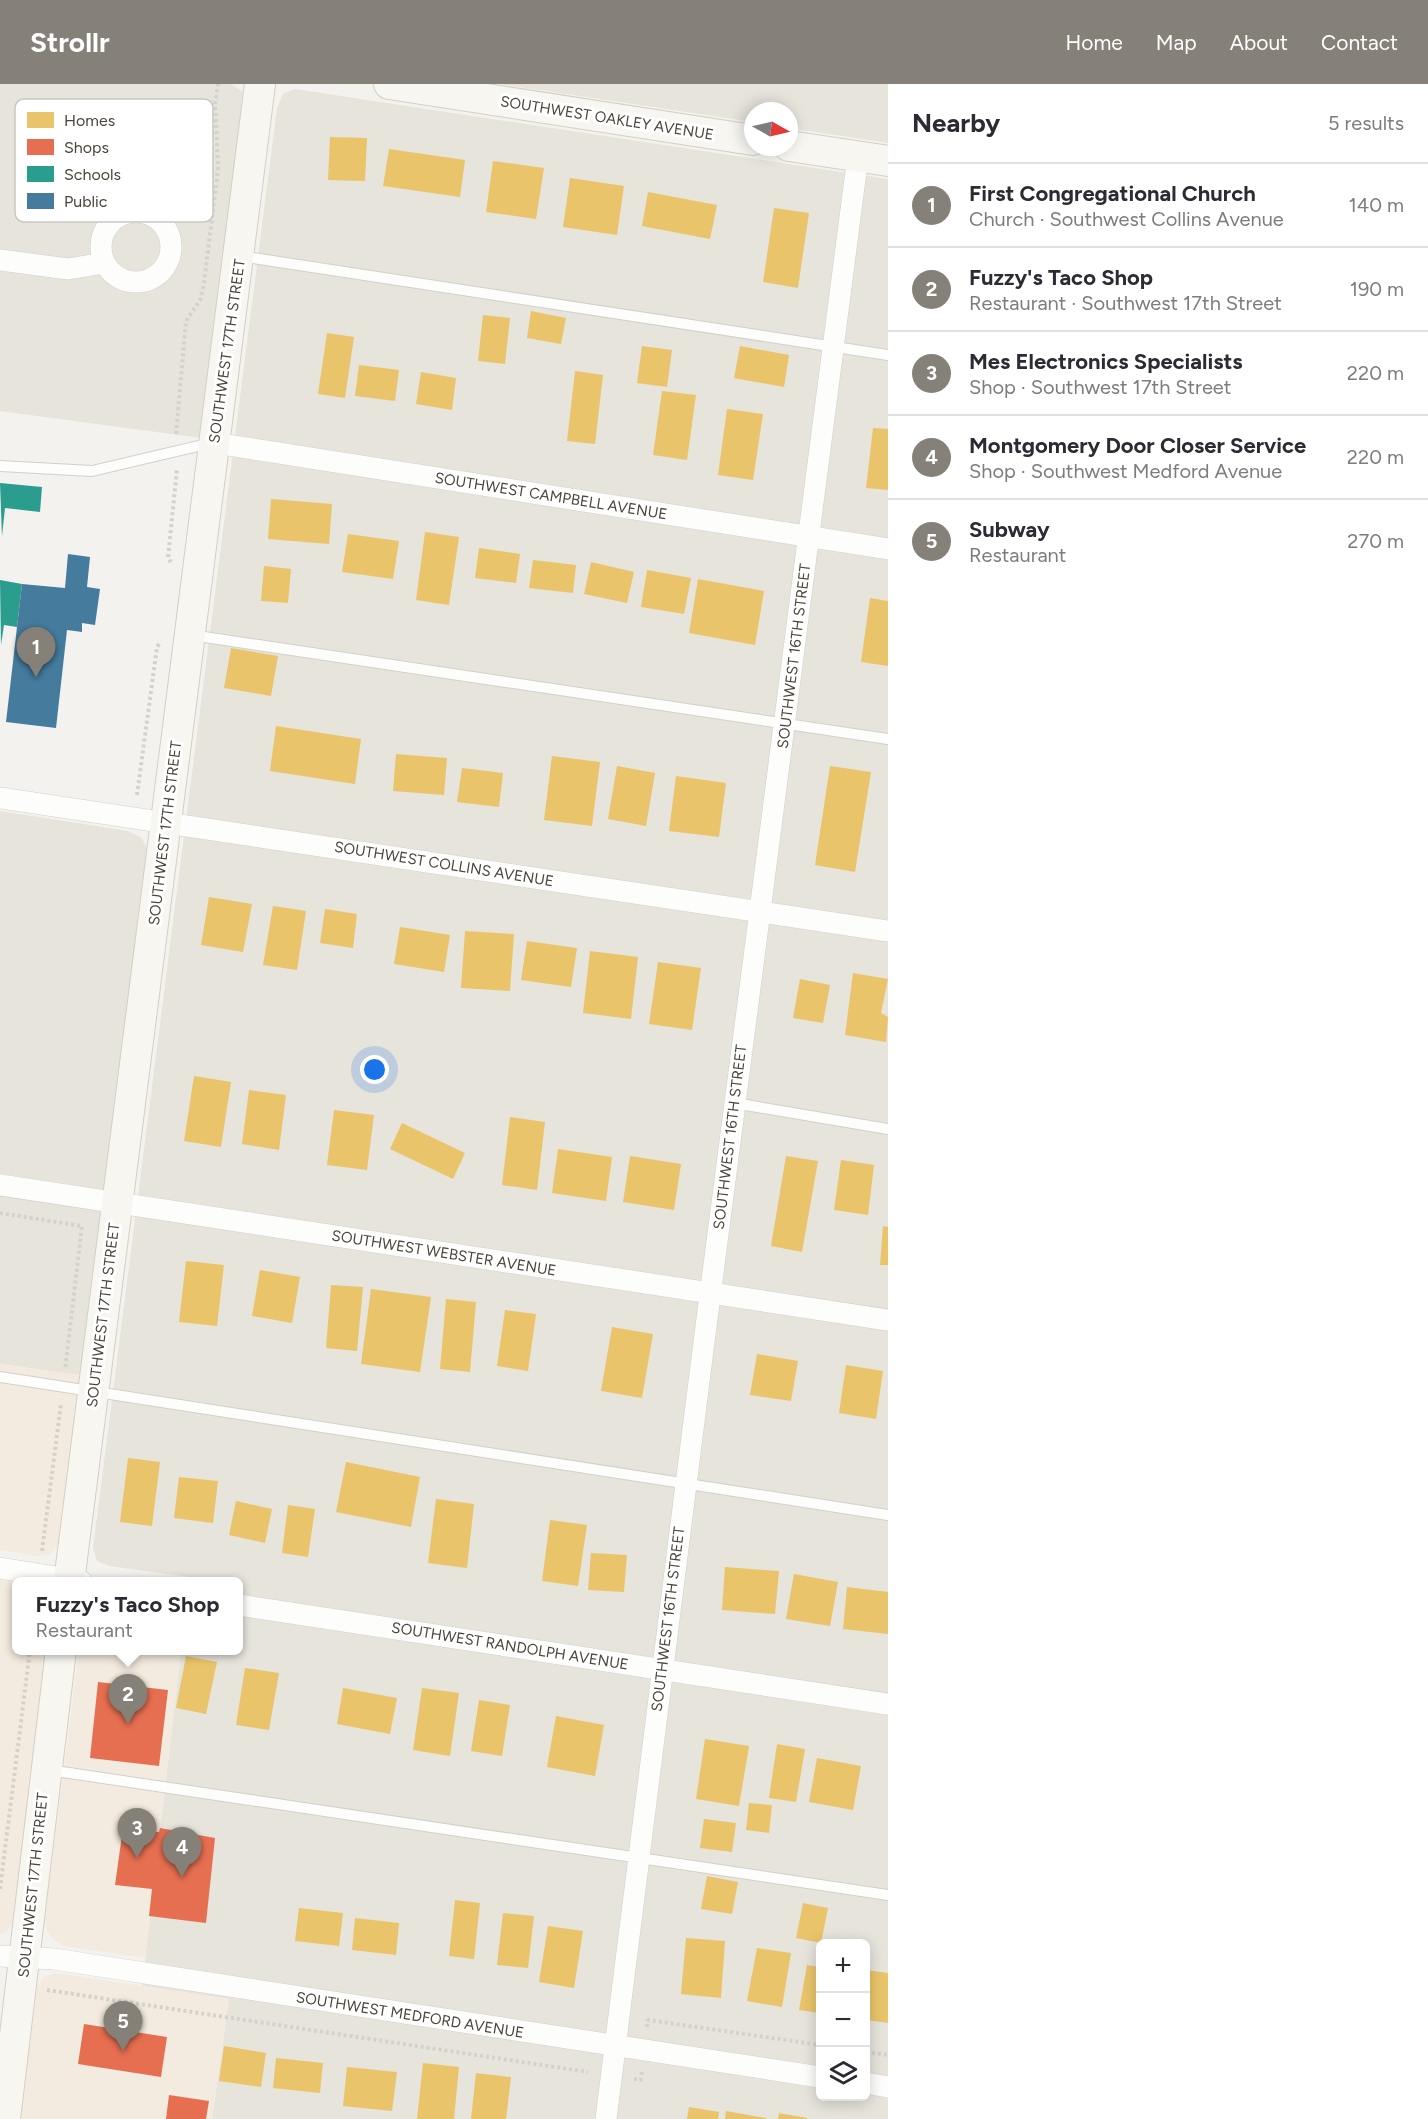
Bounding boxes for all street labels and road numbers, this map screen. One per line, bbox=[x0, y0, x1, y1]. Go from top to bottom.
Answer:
street label: SOUTHWEST OAKLEY AVENUE bbox=[499, 92, 715, 144]
street label: SOUTHWEST 17TH STREET bbox=[205, 257, 249, 444]
street label: SOUTHWEST CAMPBELL AVENUE bbox=[434, 469, 668, 523]
street label: SOUTHWEST 16TH STREET bbox=[774, 562, 814, 750]
street label: SOUTHWEST 17TH STREET bbox=[145, 739, 185, 926]
street label: SOUTHWEST COLLINS AVENUE bbox=[333, 838, 555, 890]
street label: SOUTHWEST 16TH STREET bbox=[710, 1043, 750, 1231]
street label: SOUTHWEST 17TH STREET bbox=[83, 1221, 123, 1408]
street label: SOUTHWEST WEBSTER AVENUE bbox=[330, 1226, 558, 1280]
street label: SOUTHWEST 16TH STREET bbox=[648, 1525, 688, 1713]
street label: SOUTHWEST RANDOLPH AVENUE bbox=[390, 1618, 630, 1674]
street label: SOUTHWEST 17TH STREET bbox=[14, 1791, 52, 1978]
street label: SOUTHWEST MEDFORD AVENUE bbox=[295, 1988, 525, 2042]

